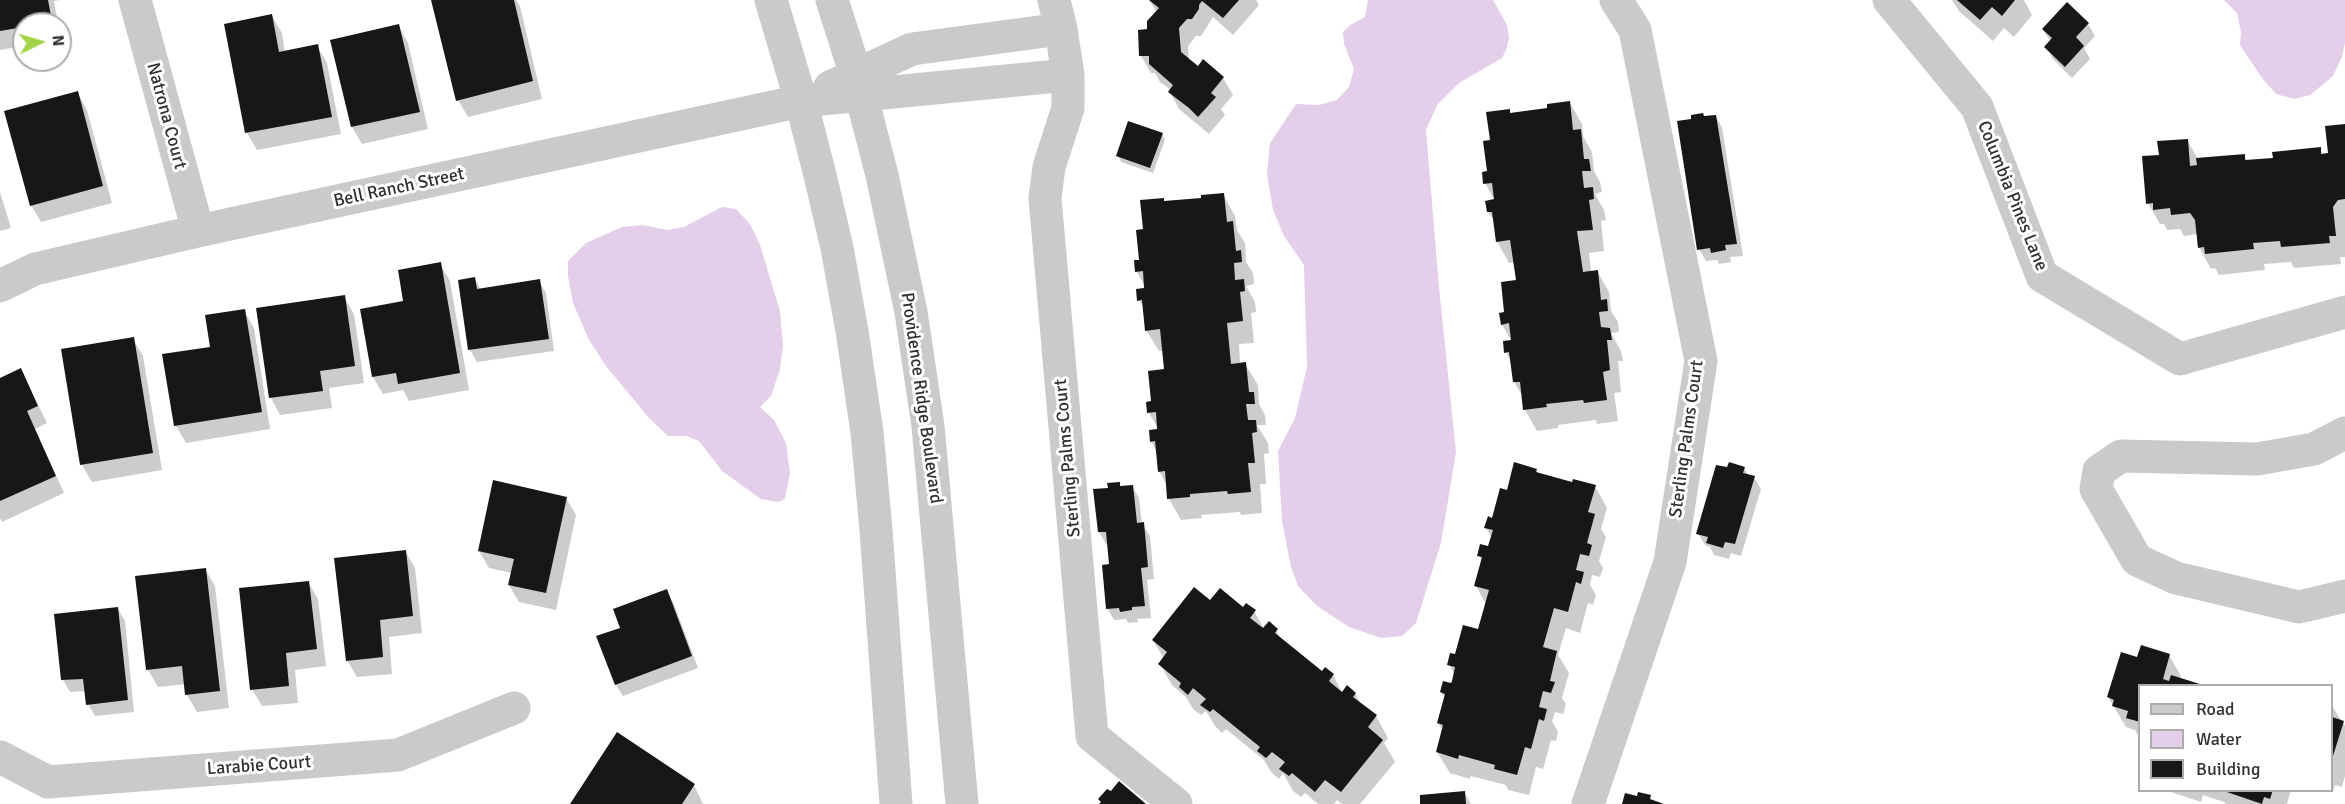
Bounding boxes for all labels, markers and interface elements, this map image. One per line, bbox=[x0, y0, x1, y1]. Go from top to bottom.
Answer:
north arrow bbox=[12, 12, 72, 72]
text: N bbox=[47, 34, 68, 47]
street label: Natrona Court bbox=[141, 60, 191, 172]
street label: Columbia Pines Lane bbox=[1972, 118, 2052, 274]
street label: Bell Ranch Street bbox=[332, 164, 466, 212]
street label: Providence Ridge Boulevard bbox=[895, 291, 947, 505]
street label: Sterling Palms Court bbox=[1665, 359, 1709, 519]
street label: Sterling Palms Court bbox=[1050, 378, 1086, 538]
legend bbox=[2138, 684, 2333, 792]
text: Road bbox=[2196, 698, 2235, 720]
text: Water bbox=[2196, 728, 2241, 750]
street label: Larabie Court bbox=[206, 752, 312, 780]
text: Building bbox=[2196, 758, 2260, 780]

